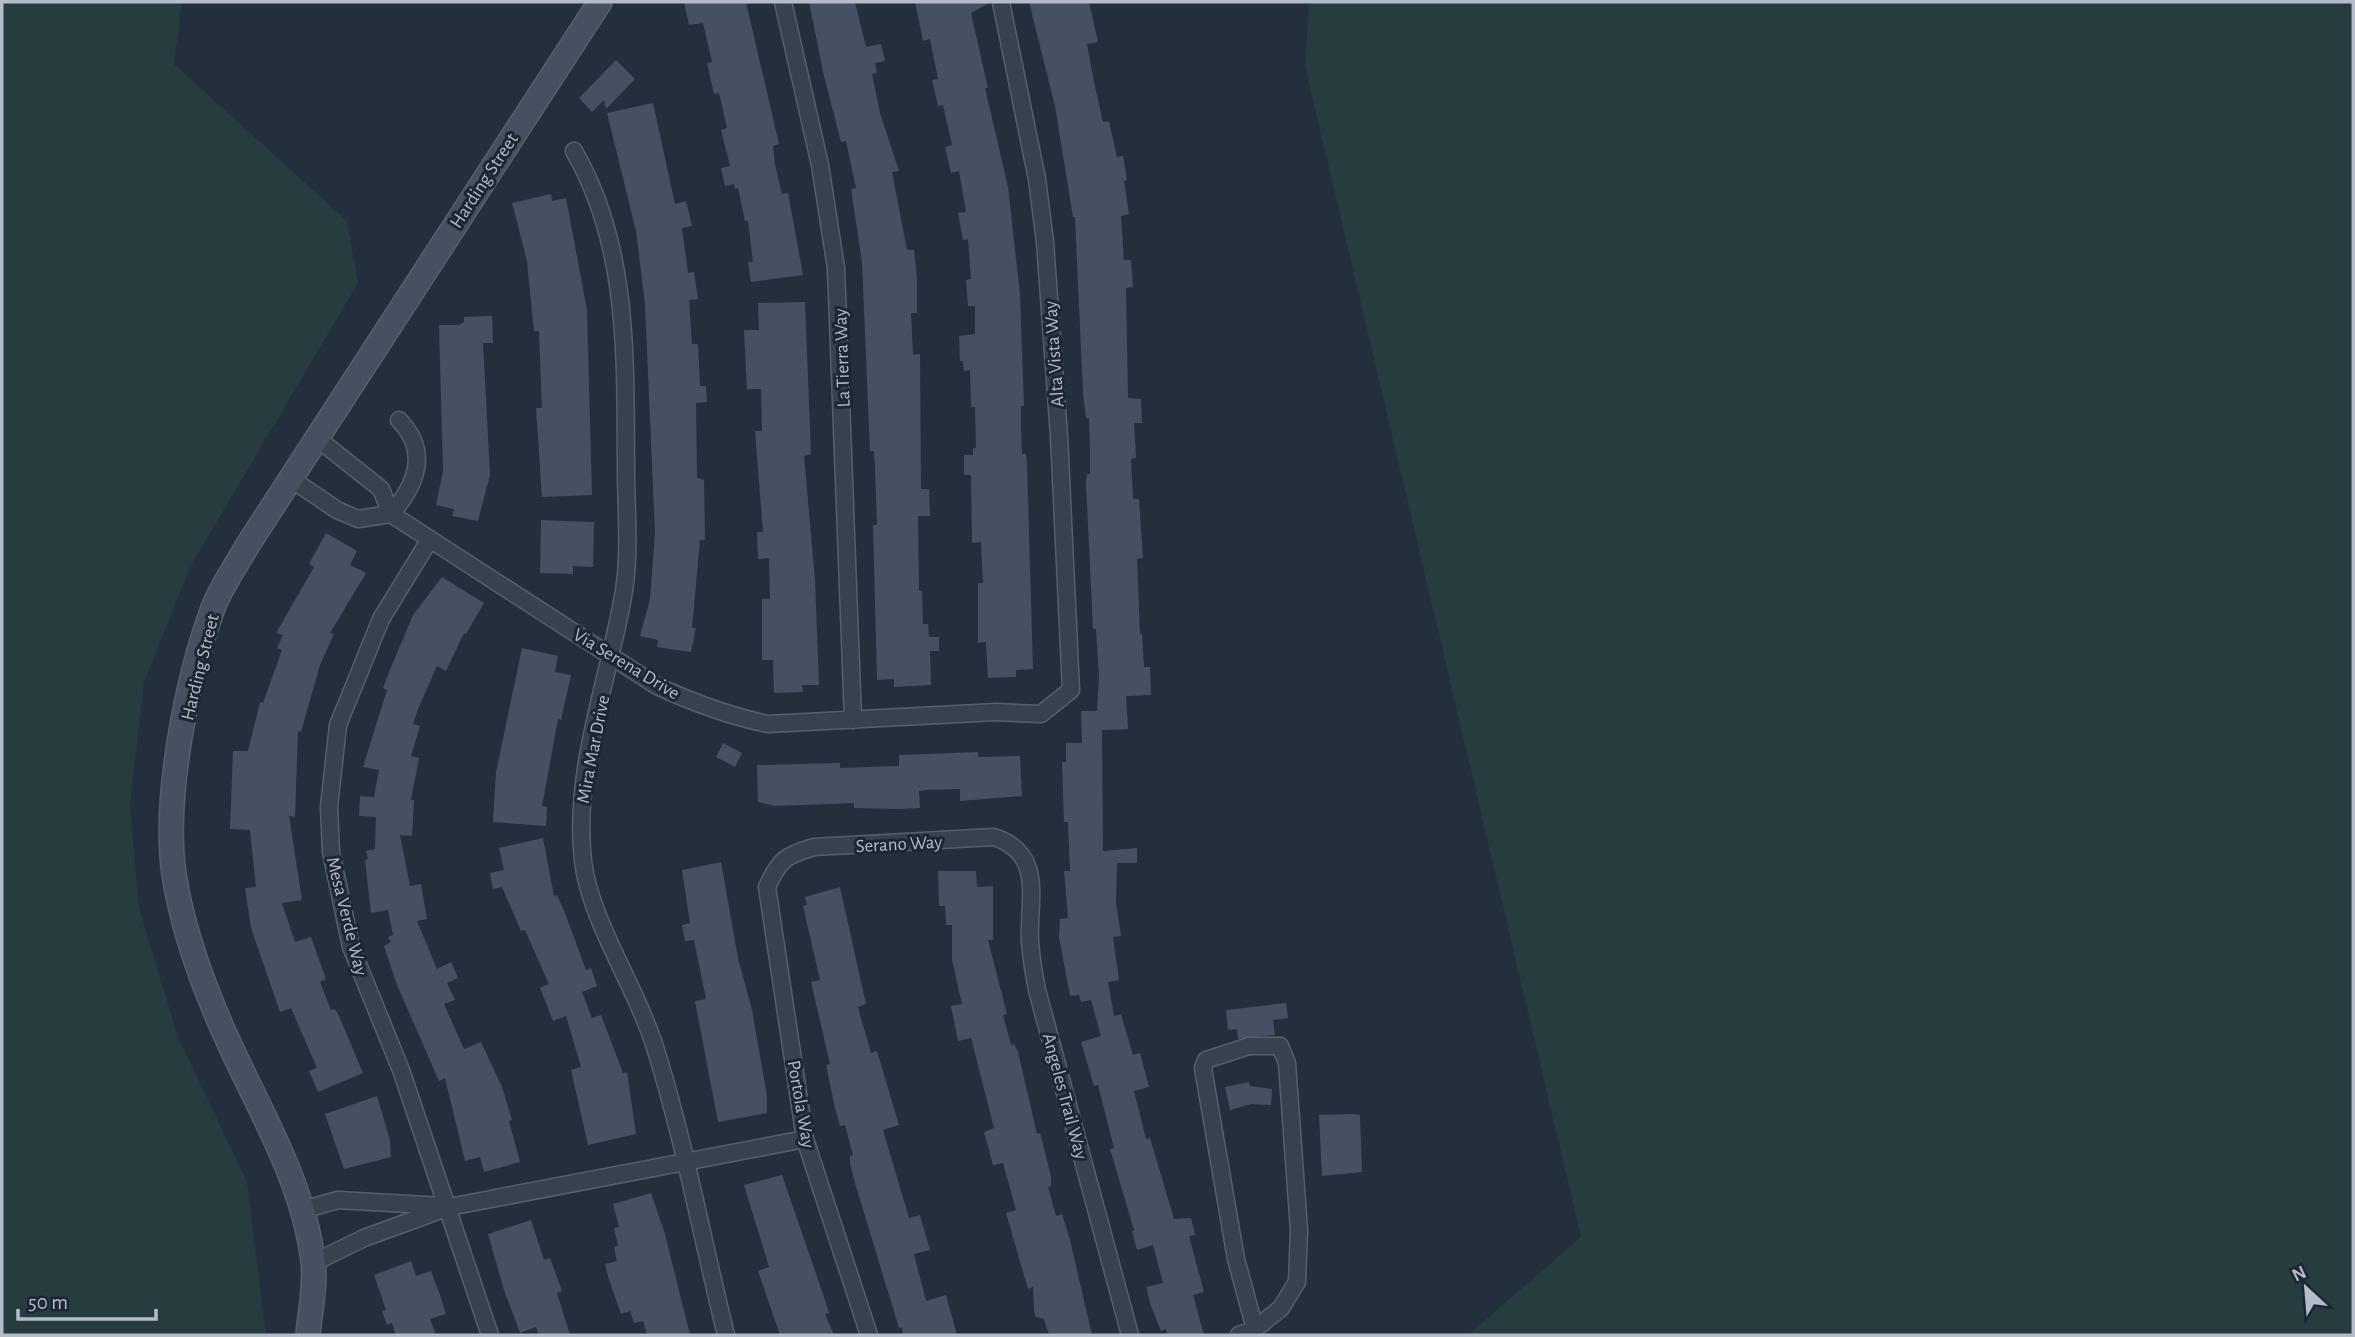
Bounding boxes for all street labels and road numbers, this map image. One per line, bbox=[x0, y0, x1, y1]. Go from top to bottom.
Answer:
street label: Harding Street bbox=[447, 130, 522, 232]
street label: Alta Vista Way bbox=[1041, 300, 1068, 408]
street label: La Tierra Way bbox=[831, 308, 854, 408]
street label: Harding Street bbox=[178, 612, 223, 722]
street label: Via Serena Drive bbox=[570, 625, 683, 704]
street label: Mira Mar Drive bbox=[574, 694, 613, 805]
street label: Serano Way bbox=[855, 833, 943, 856]
street label: Mesa Verde Way bbox=[323, 855, 370, 978]
street label: Angeles Trail Way bbox=[1039, 1031, 1091, 1162]
street label: Portola Way bbox=[783, 1059, 818, 1150]

